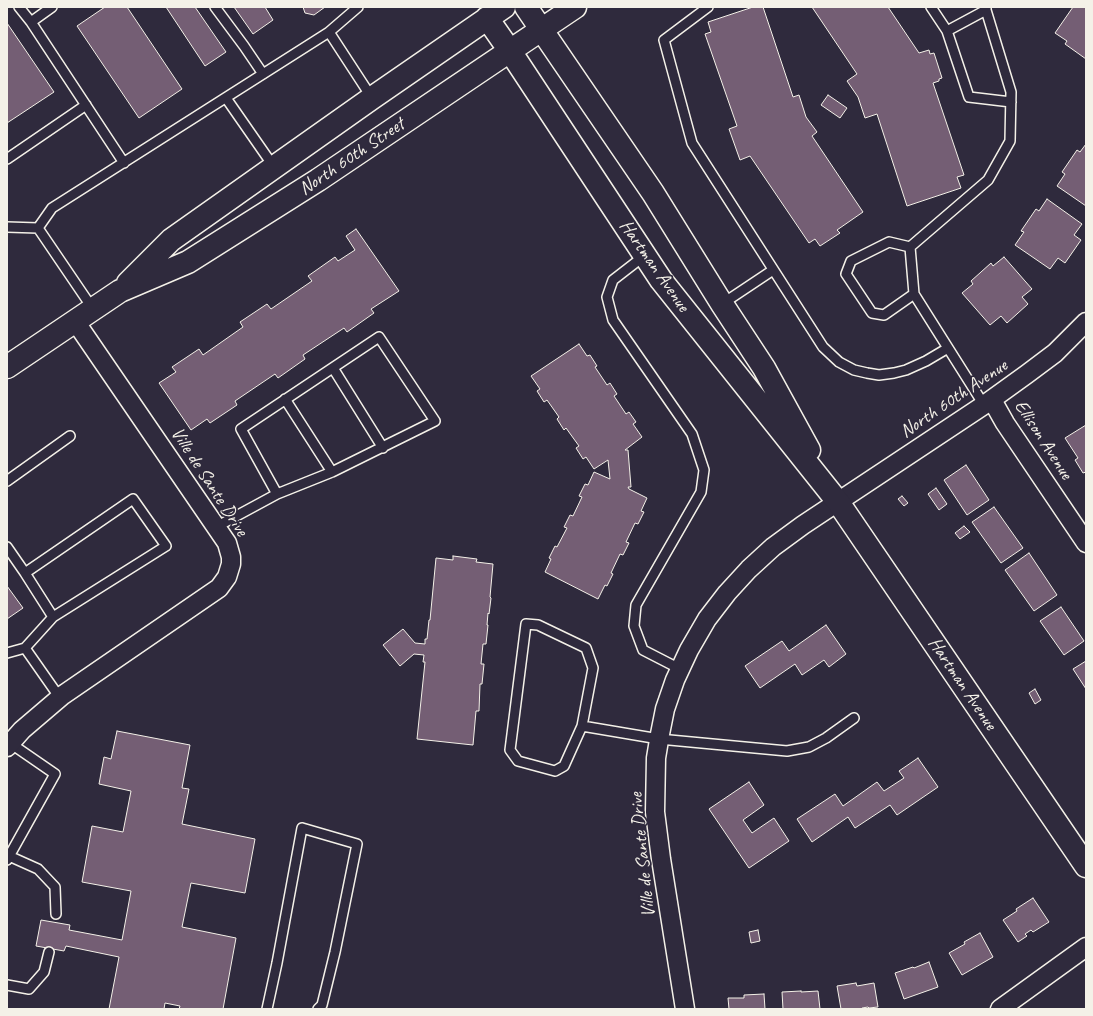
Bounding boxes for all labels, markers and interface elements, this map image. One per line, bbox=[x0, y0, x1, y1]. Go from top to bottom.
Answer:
street label: North 60th Street bbox=[295, 113, 409, 201]
street label: Hartman Avenue bbox=[614, 216, 694, 316]
street label: North 60th Avenue bbox=[896, 355, 1012, 443]
street label: Ellison Avenue bbox=[1009, 396, 1077, 484]
street label: Ville de Sante Drive bbox=[165, 423, 253, 541]
street label: Hartman Avenue bbox=[923, 633, 1001, 735]
street label: Ville de Sante Drive bbox=[625, 791, 661, 919]

